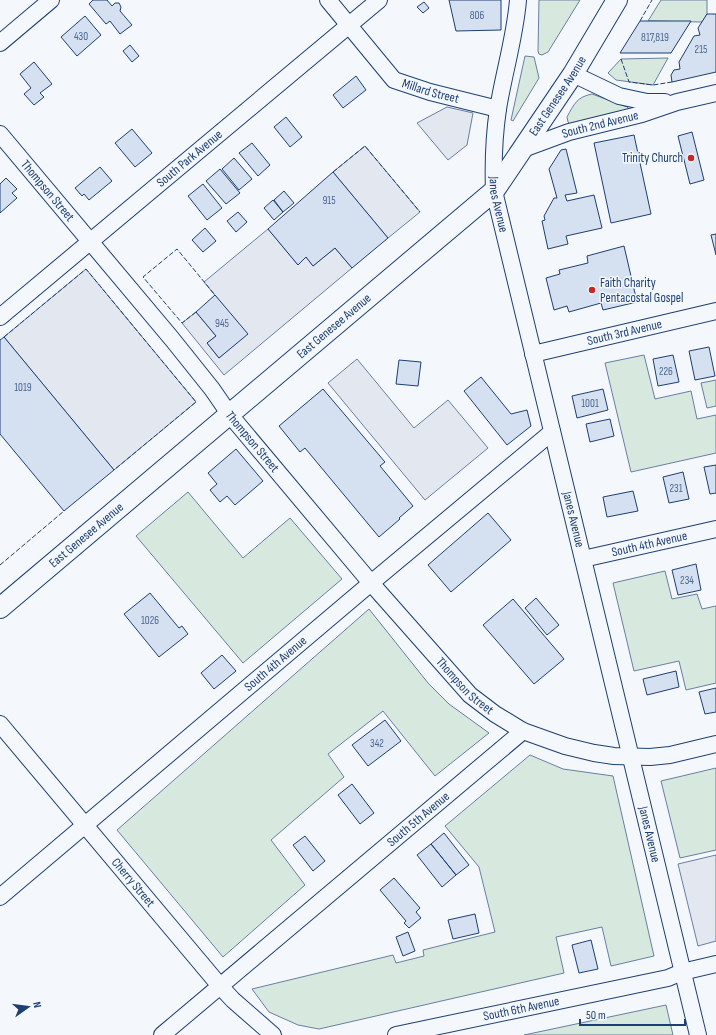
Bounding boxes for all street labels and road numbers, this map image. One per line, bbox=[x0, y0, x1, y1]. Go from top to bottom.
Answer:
street label: East Genesee Avenue bbox=[526, 53, 590, 139]
street label: Millard Street bbox=[400, 75, 461, 107]
street label: South 2nd Avenue bbox=[559, 107, 640, 142]
street label: South Park Avenue bbox=[153, 126, 226, 191]
street label: Thompson Street bbox=[17, 157, 78, 225]
street label: Janes Avenue bbox=[486, 175, 512, 234]
street label: East Genesee Avenue bbox=[293, 290, 374, 362]
street label: South 3rd Avenue bbox=[586, 316, 664, 349]
street label: Thompson Street bbox=[222, 408, 283, 476]
street label: Janes Avenue bbox=[559, 489, 588, 549]
street label: East Genesee Avenue bbox=[46, 499, 127, 571]
street label: South 4th Avenue bbox=[610, 528, 689, 560]
street label: South 4th Avenue bbox=[241, 633, 310, 695]
street label: Thompson Street bbox=[432, 654, 497, 718]
street label: South 5th Avenue bbox=[384, 788, 453, 850]
street label: Janes Avenue bbox=[635, 804, 664, 864]
street label: Cherry Street bbox=[108, 855, 158, 910]
street label: South 6th Avenue bbox=[482, 993, 561, 1024]

